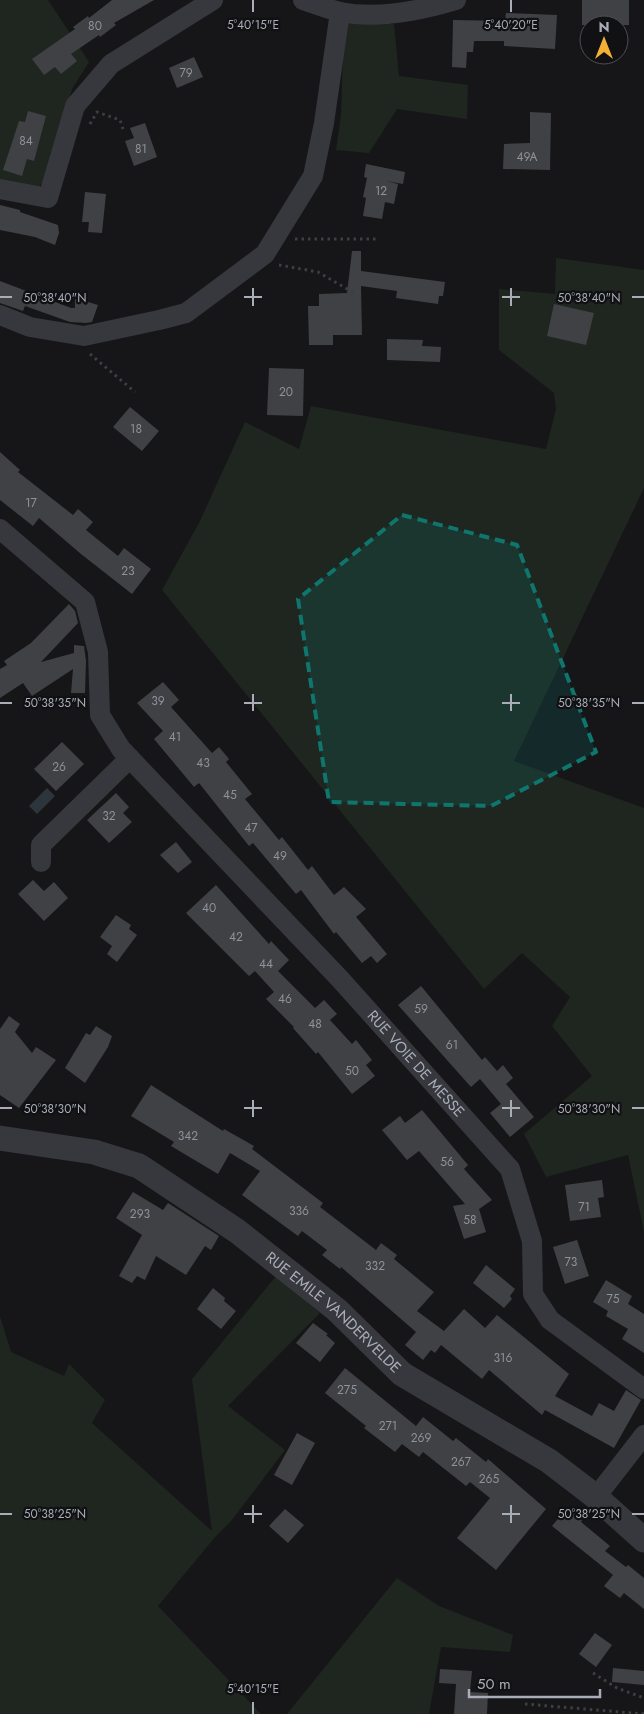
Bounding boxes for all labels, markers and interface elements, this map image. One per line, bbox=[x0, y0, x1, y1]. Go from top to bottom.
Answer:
north arrow bbox=[579, 15, 629, 65]
text: 5°40'15"E bbox=[227, 16, 279, 34]
text: 5°40'20"E bbox=[484, 16, 538, 34]
house number: 80 bbox=[88, 17, 102, 35]
text: N bbox=[598, 17, 610, 37]
house number: 79 bbox=[179, 64, 193, 82]
house number: 84 bbox=[19, 132, 33, 150]
house number: 81 bbox=[135, 140, 147, 158]
house number: 49A bbox=[517, 148, 538, 166]
house number: 12 bbox=[375, 182, 387, 200]
text: 50°38'40"N bbox=[24, 289, 86, 307]
text: 50°38'40"N bbox=[558, 289, 620, 307]
house number: 20 bbox=[279, 383, 293, 401]
house number: 18 bbox=[130, 420, 142, 438]
house number: 17 bbox=[25, 494, 38, 512]
house number: 23 bbox=[121, 562, 135, 580]
house number: 39 bbox=[151, 692, 165, 710]
text: 50°38'35"N bbox=[24, 694, 86, 712]
text: 50°38'35"N bbox=[558, 694, 620, 712]
house number: 41 bbox=[169, 728, 181, 746]
house number: 43 bbox=[196, 754, 210, 772]
house number: 26 bbox=[52, 758, 66, 776]
house number: 45 bbox=[223, 786, 237, 804]
house number: 32 bbox=[102, 807, 116, 825]
house number: 47 bbox=[244, 819, 258, 837]
house number: 49 bbox=[273, 847, 287, 865]
house number: 40 bbox=[202, 899, 216, 917]
house number: 42 bbox=[229, 928, 243, 946]
house number: 44 bbox=[259, 955, 273, 973]
house number: 46 bbox=[278, 990, 292, 1008]
house number: 59 bbox=[414, 1000, 428, 1018]
street label: RUE VOIE DE MESSE bbox=[362, 1005, 470, 1122]
house number: 48 bbox=[308, 1015, 322, 1033]
house number: 61 bbox=[446, 1036, 458, 1054]
house number: 50 bbox=[345, 1062, 359, 1080]
text: 50°38'30"N bbox=[24, 1100, 86, 1118]
text: 50°38'30"N bbox=[558, 1100, 620, 1118]
house number: 342 bbox=[178, 1127, 198, 1145]
house number: 56 bbox=[440, 1153, 454, 1171]
house number: 71 bbox=[578, 1198, 590, 1216]
house number: 336 bbox=[289, 1202, 309, 1220]
house number: 293 bbox=[130, 1205, 151, 1223]
house number: 58 bbox=[463, 1211, 477, 1229]
street label: RUE EMILE VANDERVELDE bbox=[261, 1247, 406, 1378]
house number: 73 bbox=[565, 1253, 578, 1271]
house number: 332 bbox=[365, 1257, 385, 1275]
house number: 75 bbox=[606, 1290, 620, 1308]
house number: 316 bbox=[494, 1349, 513, 1367]
house number: 275 bbox=[337, 1381, 357, 1399]
house number: 271 bbox=[379, 1417, 397, 1435]
house number: 269 bbox=[411, 1429, 431, 1447]
house number: 267 bbox=[451, 1453, 472, 1471]
house number: 265 bbox=[479, 1470, 499, 1488]
text: 50°38'25"N bbox=[24, 1505, 86, 1523]
text: 50°38'25"N bbox=[558, 1505, 620, 1523]
scale bar bbox=[469, 1666, 600, 1698]
text: 50 m bbox=[477, 1673, 511, 1695]
text: 5°40'15"E bbox=[227, 1680, 279, 1698]

